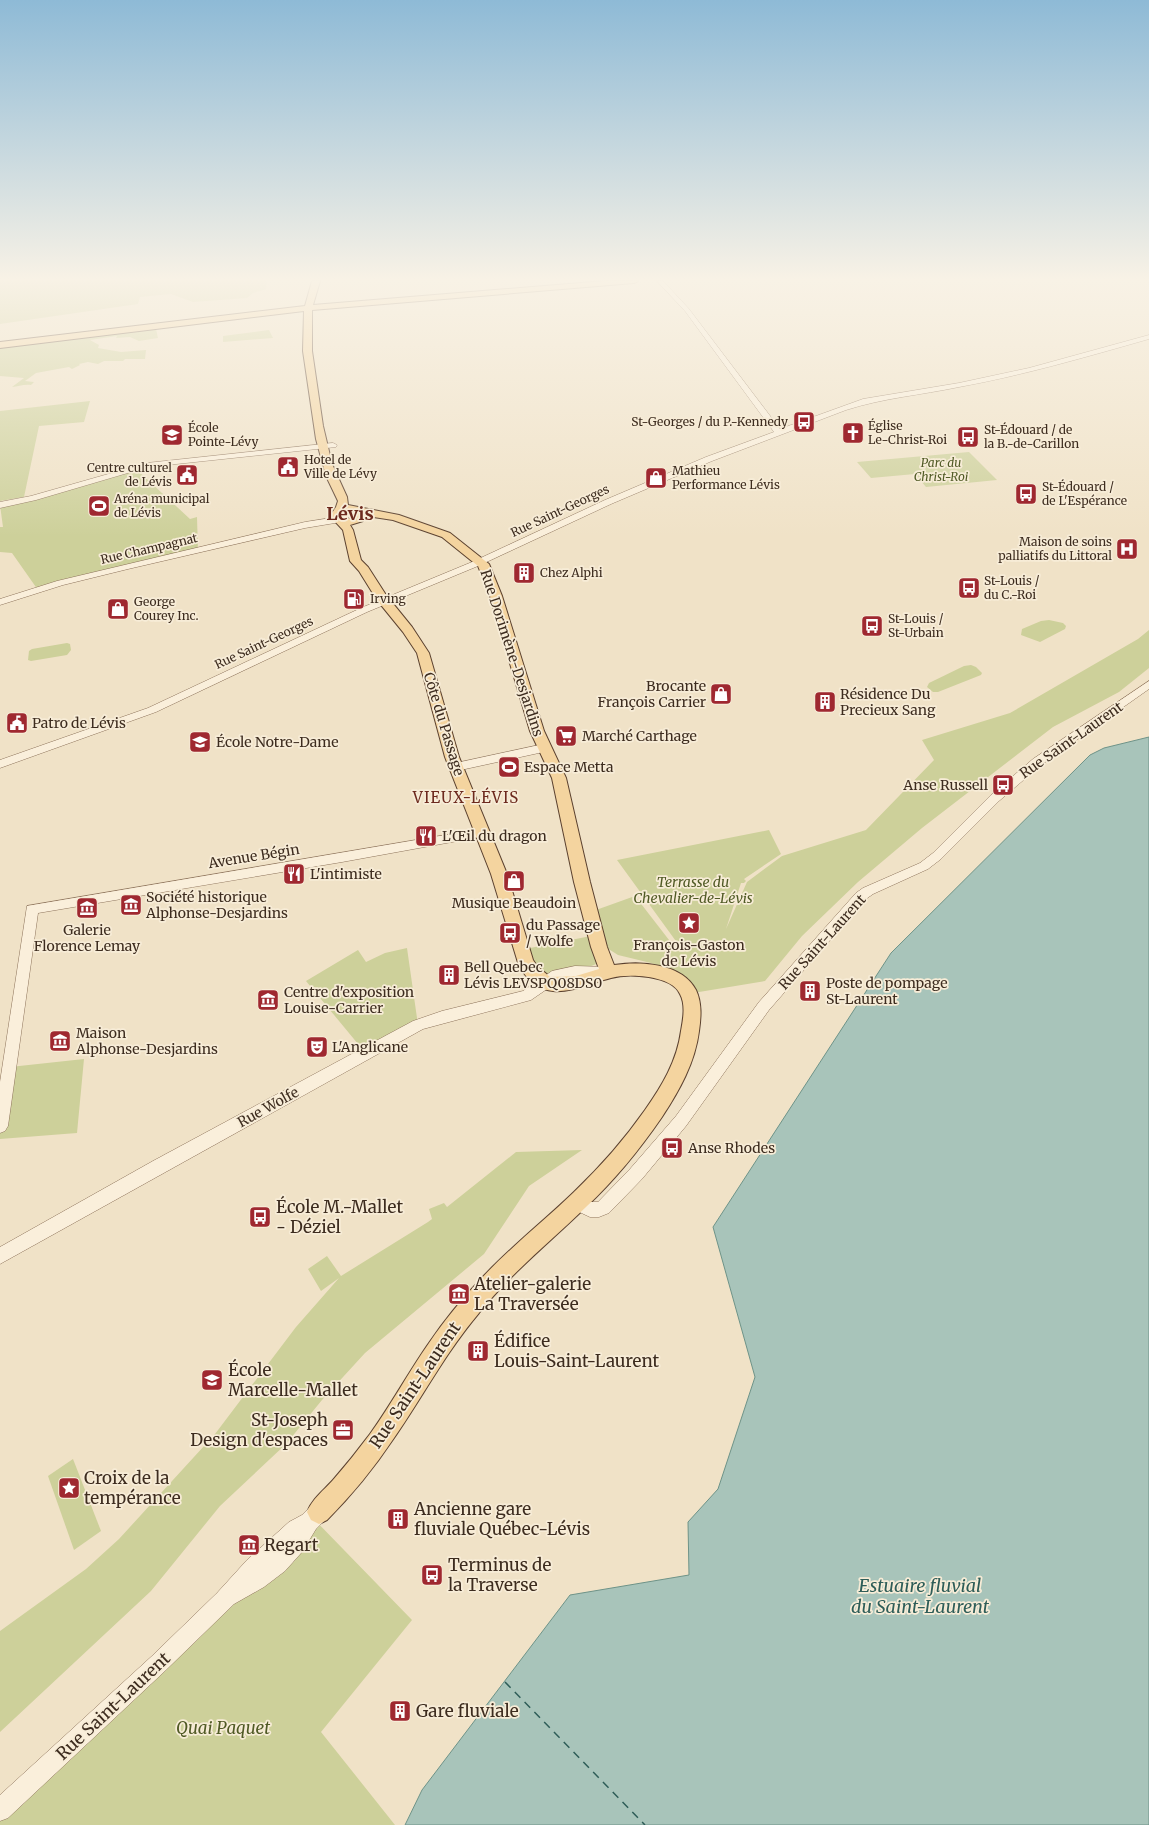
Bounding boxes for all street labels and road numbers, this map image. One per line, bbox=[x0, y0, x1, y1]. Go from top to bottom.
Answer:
street label: Rue Saint-Georges bbox=[508, 481, 611, 540]
street label: Rue Champagnat bbox=[99, 530, 199, 567]
street label: Rue Dorimène-Desjardins bbox=[476, 567, 548, 739]
street label: Rue Saint-Georges bbox=[212, 613, 315, 672]
street label: Côte du Passage bbox=[420, 670, 468, 778]
street label: Rue Saint-Laurent bbox=[1016, 697, 1127, 782]
street label: Avenue Bégin bbox=[206, 840, 301, 872]
street label: Rue Saint-Laurent bbox=[774, 890, 870, 993]
street label: Rue Wolfe bbox=[234, 1083, 302, 1131]
street label: Rue Saint-Laurent bbox=[364, 1317, 466, 1453]
street label: Rue Saint-Laurent bbox=[51, 1647, 175, 1765]

